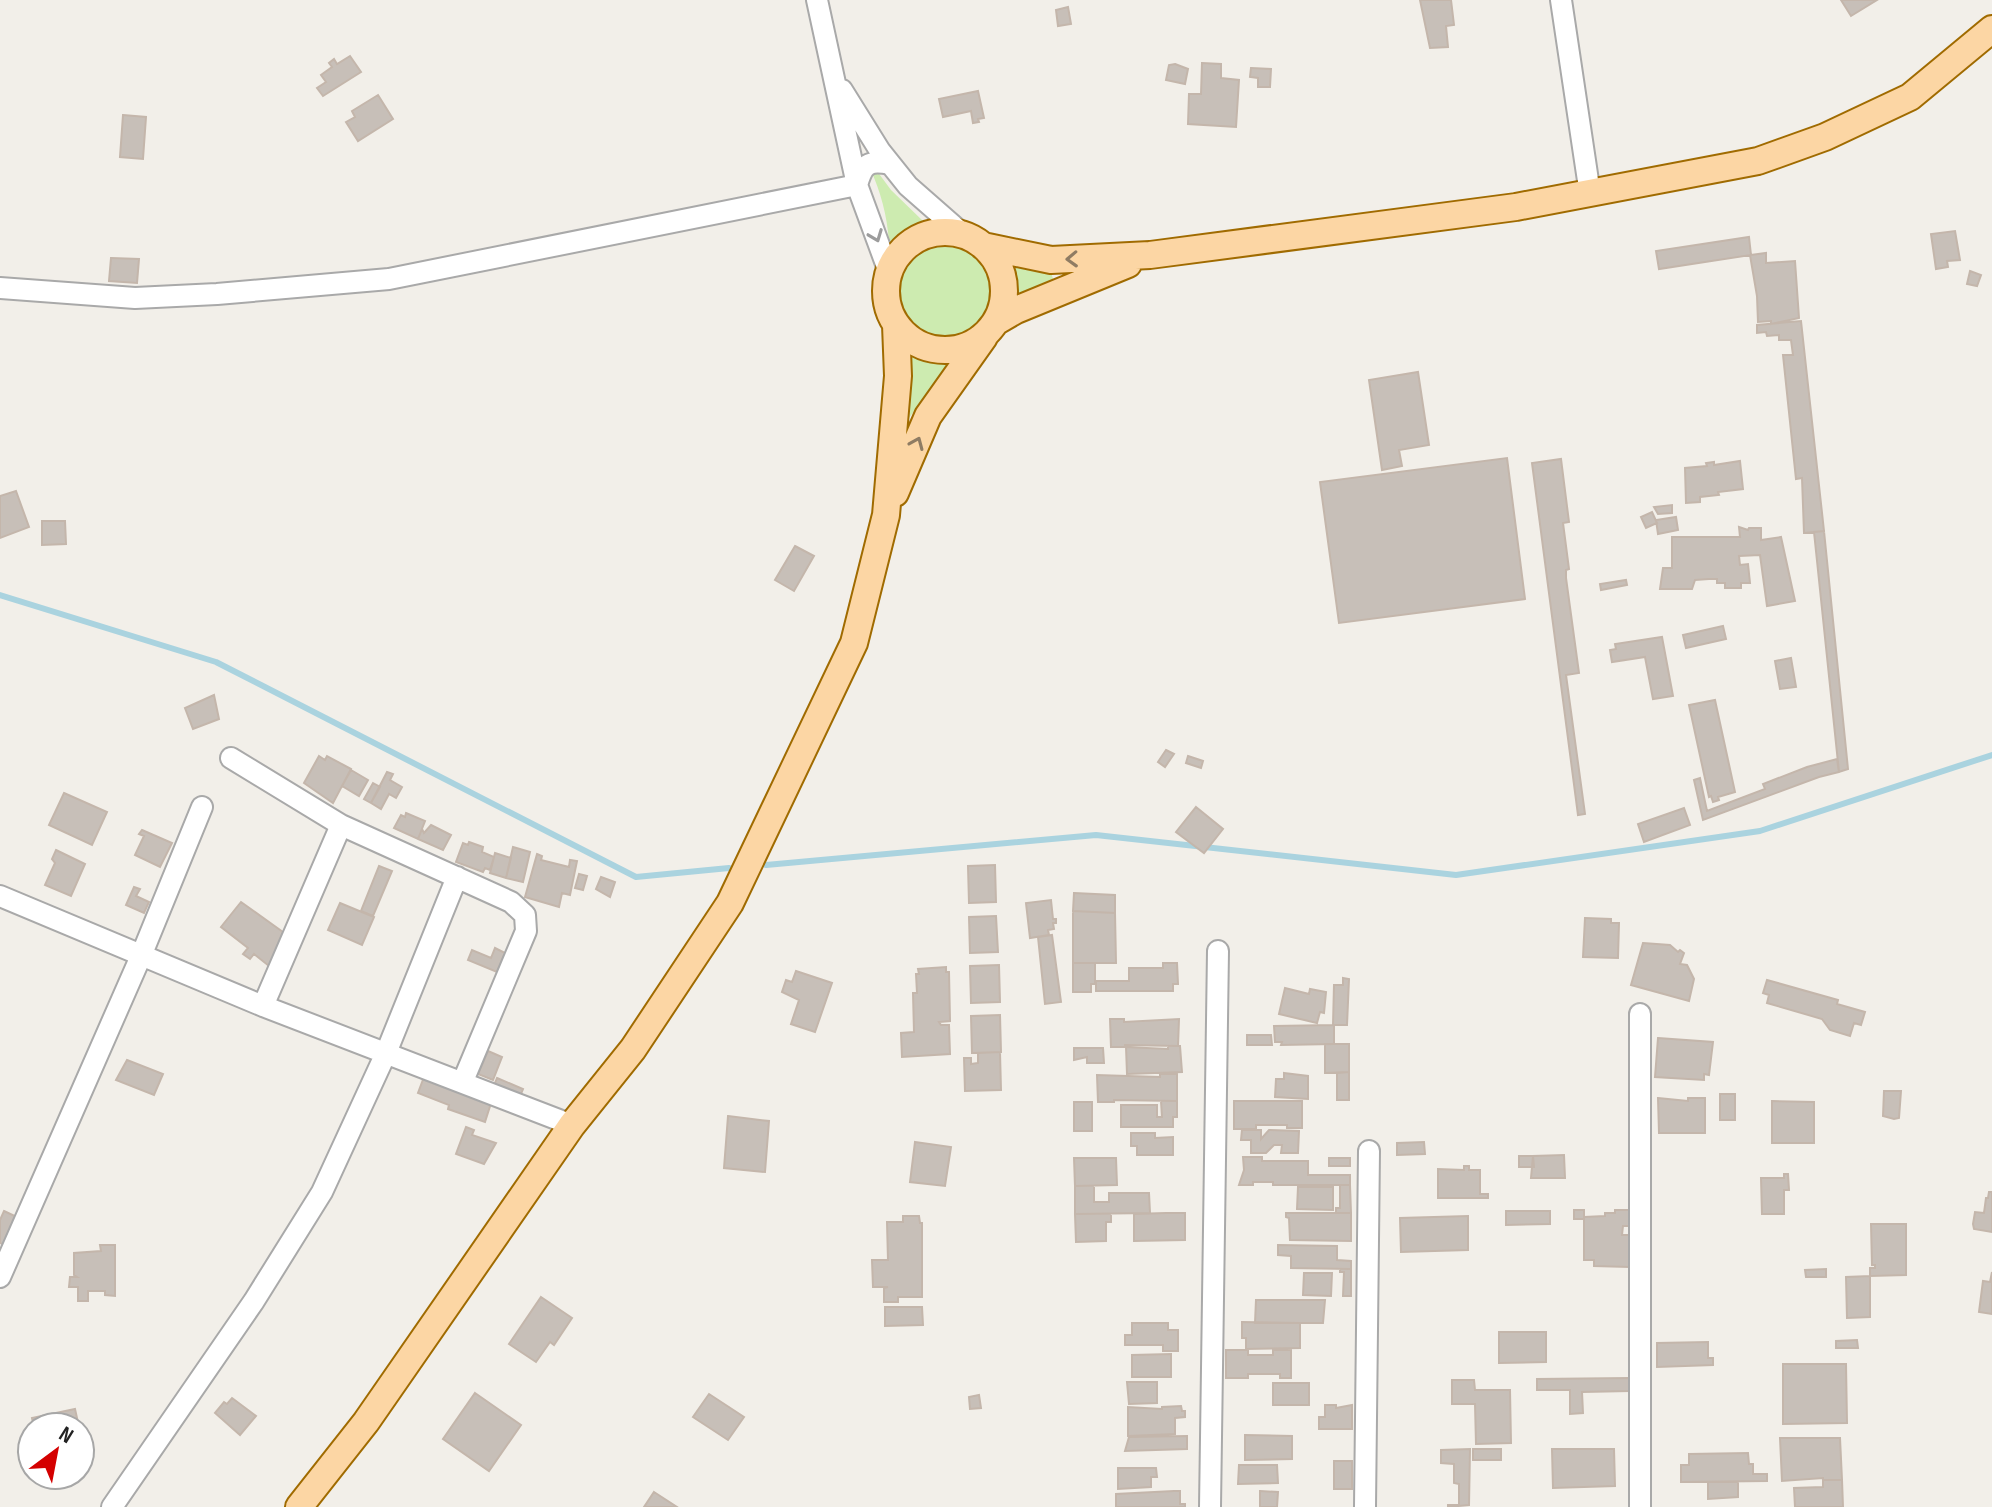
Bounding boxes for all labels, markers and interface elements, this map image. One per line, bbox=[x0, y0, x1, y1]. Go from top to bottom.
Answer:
one-way arrow bbox=[866, 228, 883, 242]
one-way arrow bbox=[1065, 250, 1078, 267]
one-way arrow bbox=[907, 437, 923, 451]
north arrow bbox=[16, 1411, 96, 1491]
text: N bbox=[54, 1421, 78, 1450]

